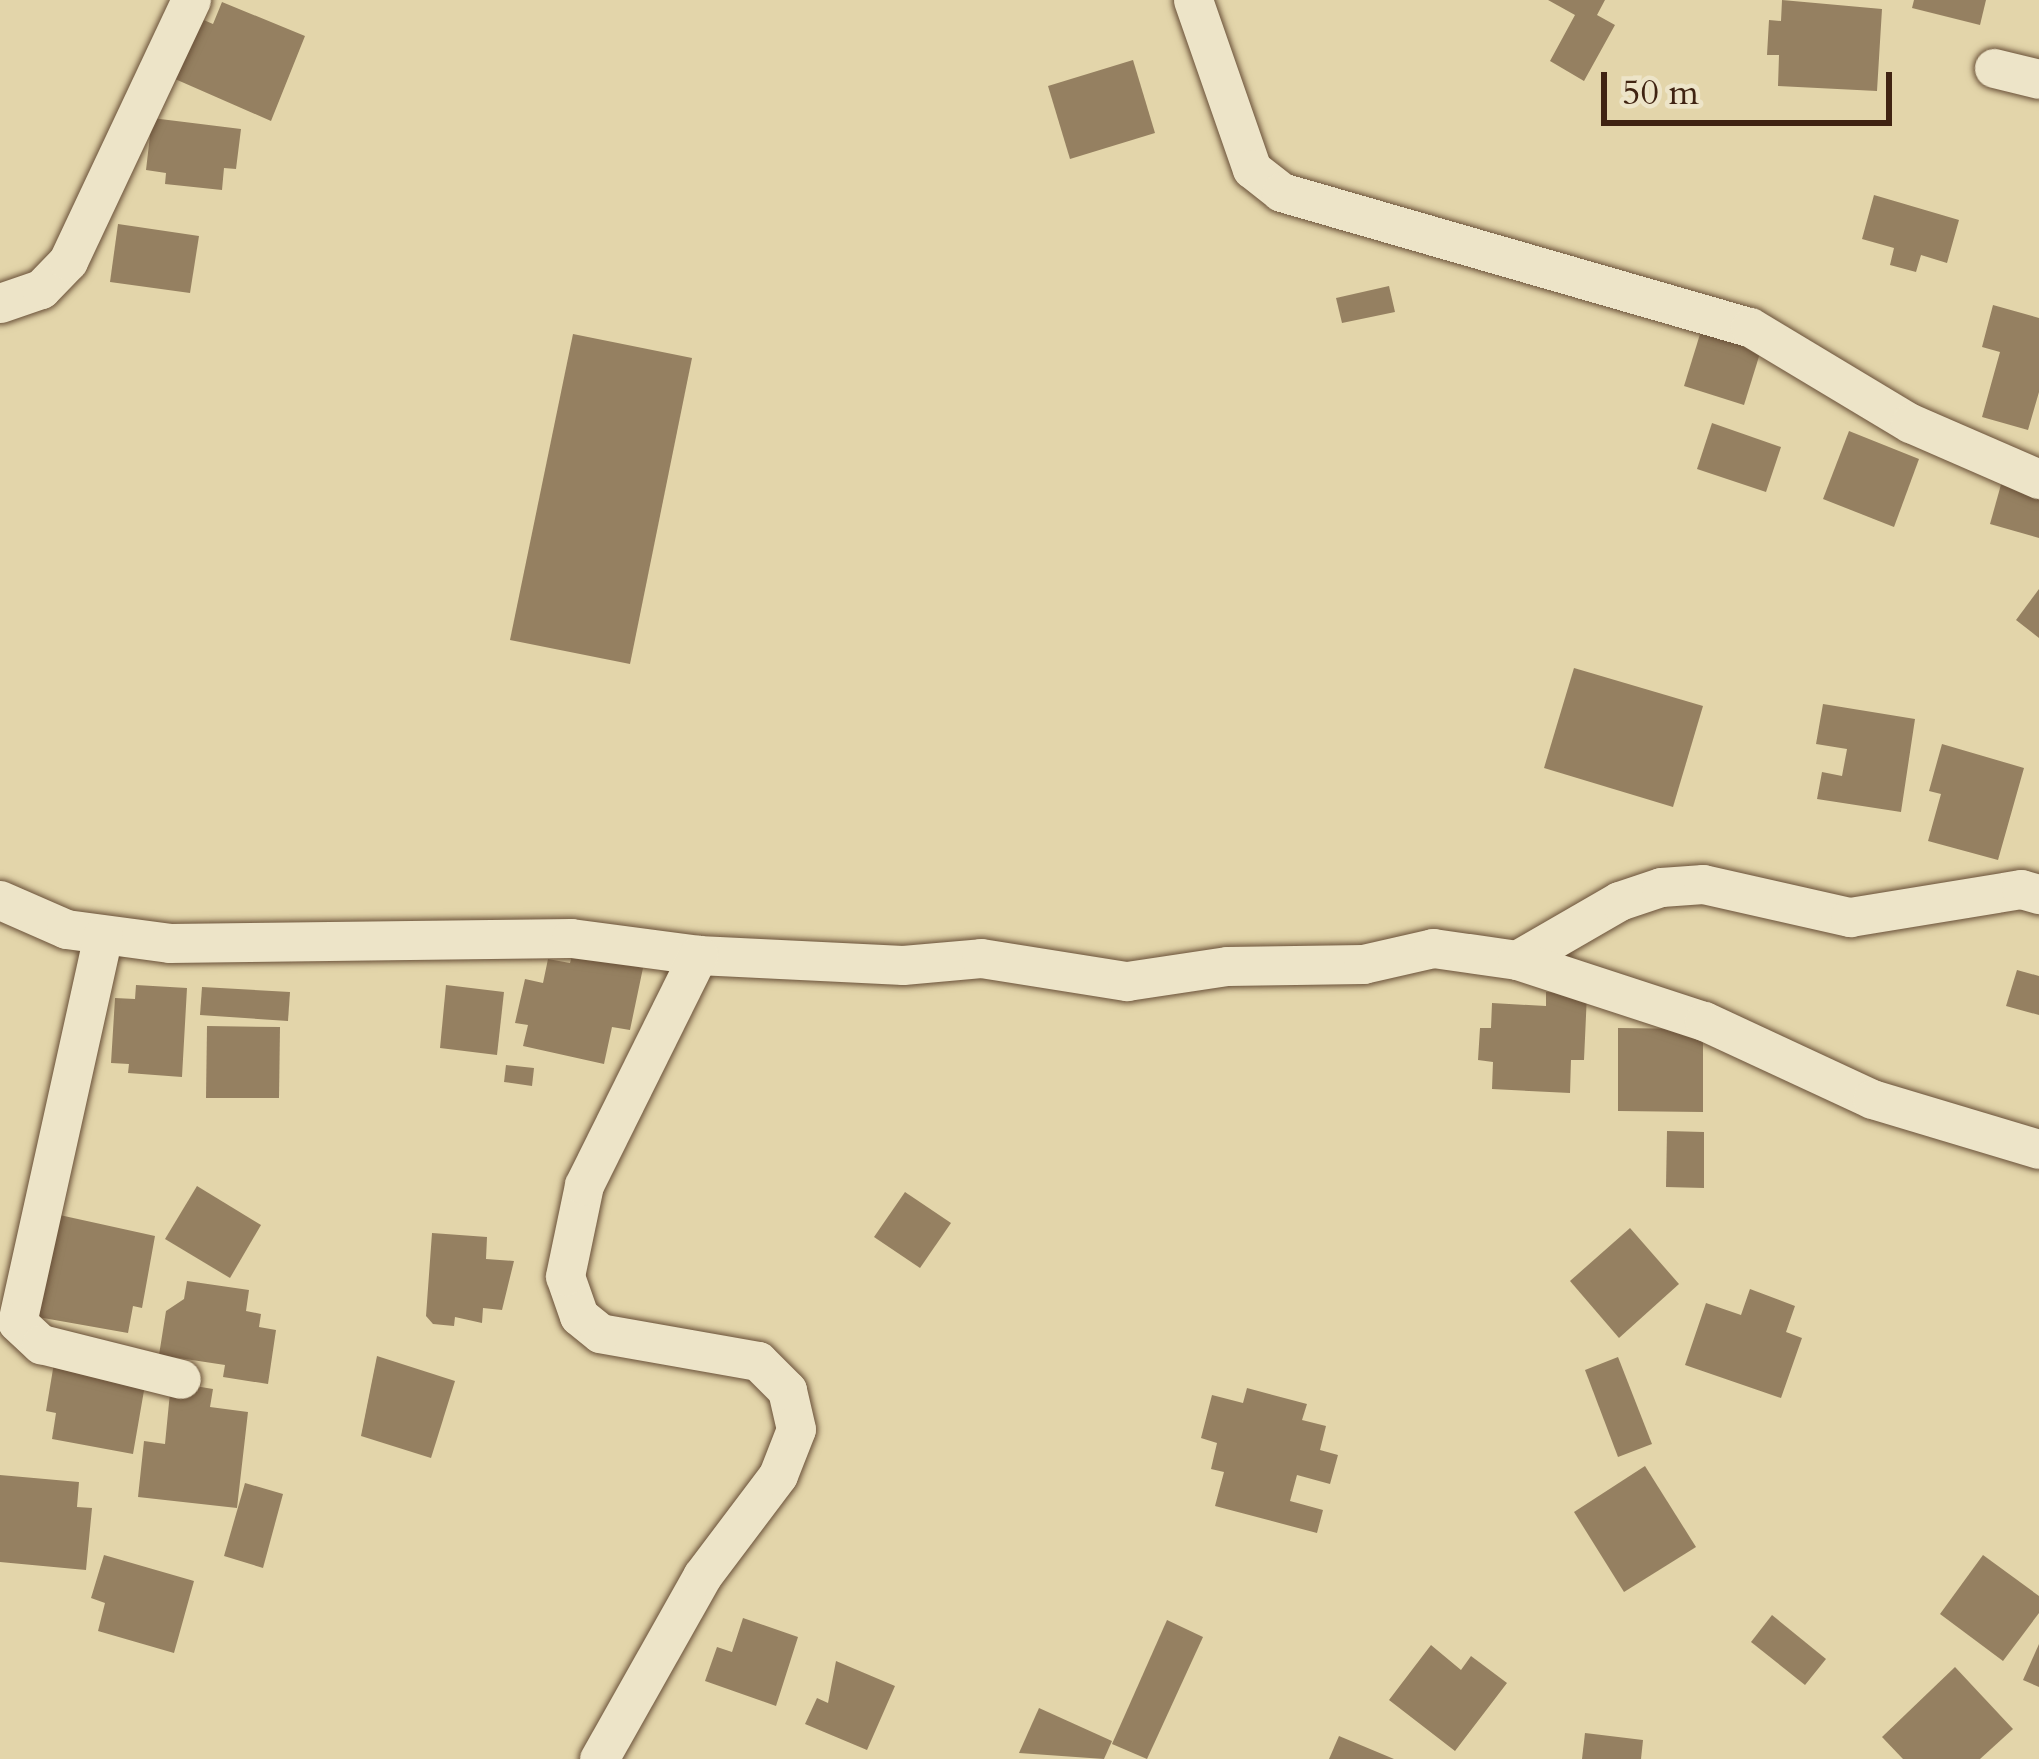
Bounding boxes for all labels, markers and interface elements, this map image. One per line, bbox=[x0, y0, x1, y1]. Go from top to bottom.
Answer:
scale bar bbox=[1607, 48, 1898, 122]
text: 50 m bbox=[1622, 68, 1699, 117]

